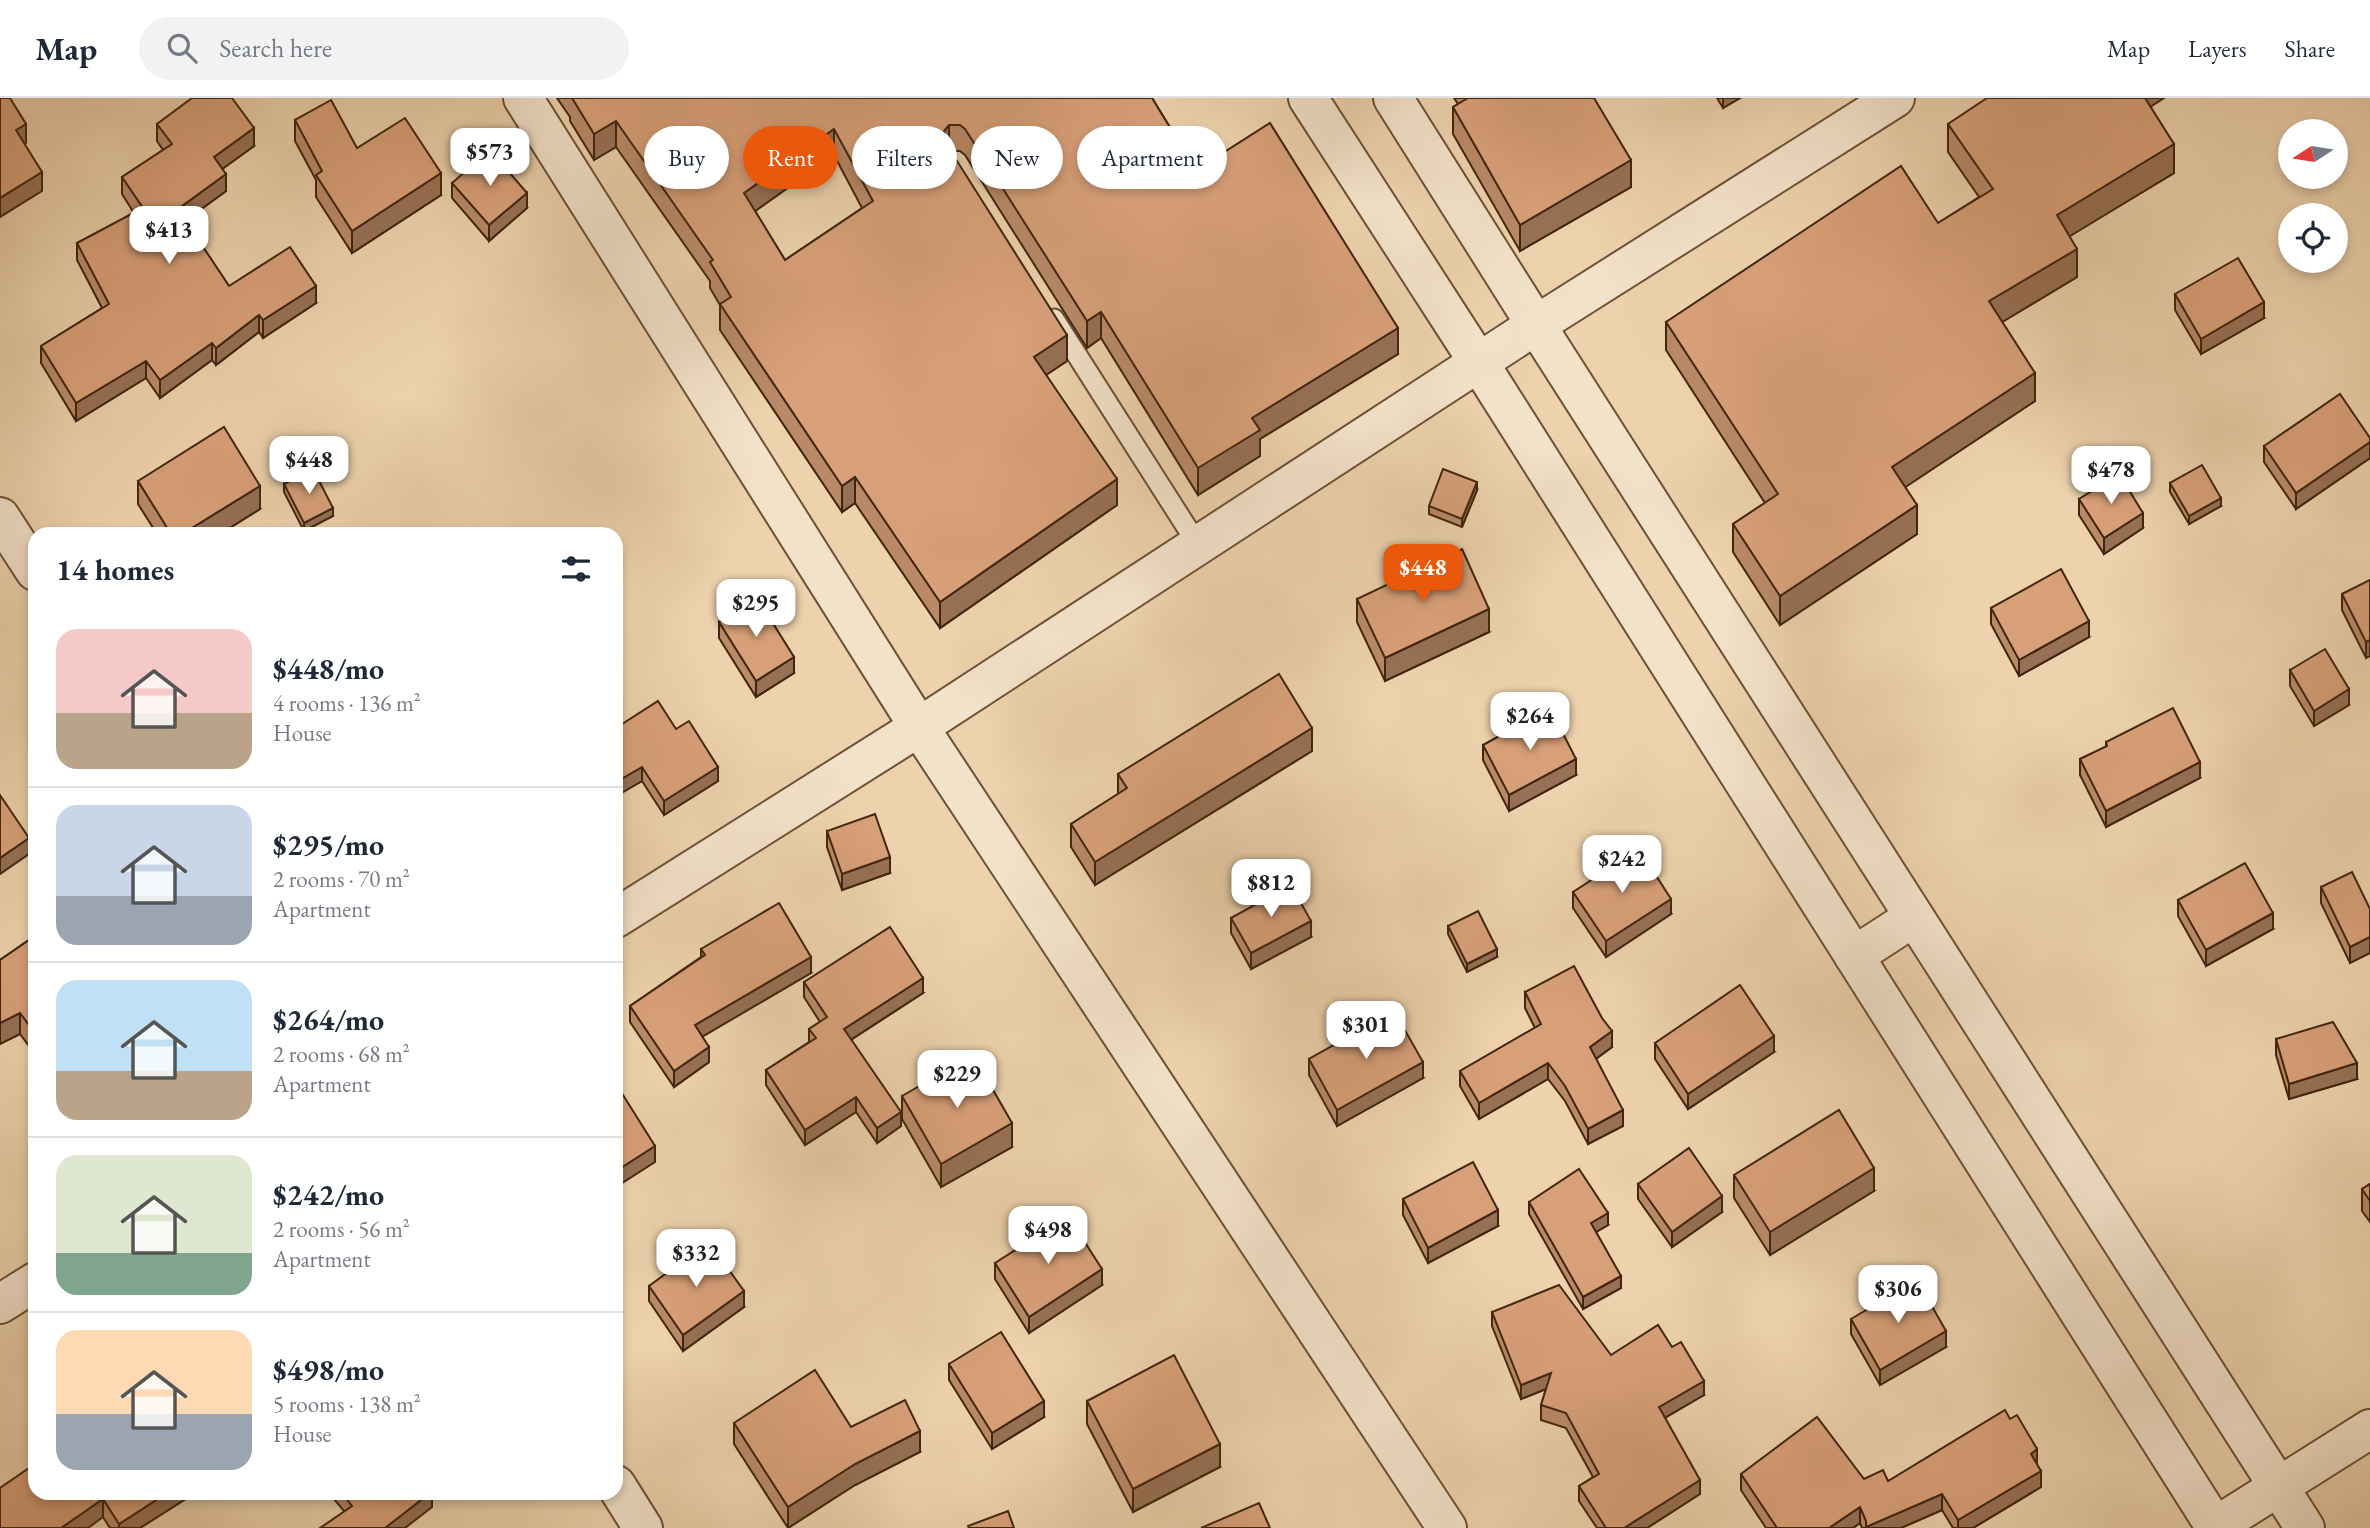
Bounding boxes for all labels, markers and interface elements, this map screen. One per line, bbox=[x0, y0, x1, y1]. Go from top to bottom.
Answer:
search box bbox=[139, 17, 629, 80]
text: Map bbox=[35, 27, 97, 70]
icon: search bbox=[163, 29, 201, 67]
text: Search here bbox=[219, 31, 332, 65]
text: Map bbox=[2107, 33, 2150, 64]
text: Layers bbox=[2188, 33, 2247, 64]
text: Share bbox=[2285, 33, 2335, 64]
north arrow bbox=[2278, 119, 2348, 189]
map controls bbox=[2278, 119, 2348, 273]
chip: Buy bbox=[644, 126, 729, 189]
chip: Rent bbox=[743, 126, 838, 189]
chip: Filters bbox=[852, 126, 957, 189]
chip: New bbox=[971, 126, 1063, 189]
chip: Apartment bbox=[1077, 126, 1227, 189]
pin: $573 bbox=[449, 129, 531, 188]
text: $573 bbox=[466, 136, 514, 166]
button: locate bbox=[2278, 203, 2348, 273]
pin: $413 bbox=[128, 206, 210, 266]
text: $413 bbox=[145, 214, 193, 244]
pin: $448 bbox=[268, 436, 350, 496]
text: $448 bbox=[285, 444, 333, 474]
pin: $478 bbox=[2070, 446, 2152, 506]
text: $478 bbox=[2087, 454, 2135, 484]
pin: $448 bbox=[1382, 545, 1464, 604]
text: 14 homes bbox=[56, 550, 174, 589]
icon: filters bbox=[557, 550, 595, 588]
text: $448 bbox=[1399, 552, 1447, 582]
pin: $295 bbox=[715, 580, 797, 639]
text: $295 bbox=[732, 587, 780, 617]
text: $448/mo bbox=[273, 649, 384, 688]
icon: home bbox=[112, 657, 196, 741]
text: 4 rooms · 136 m² bbox=[273, 688, 421, 718]
pin: $264 bbox=[1489, 692, 1571, 752]
text: $264 bbox=[1506, 700, 1554, 730]
text: House bbox=[273, 718, 332, 748]
text: $295/mo bbox=[273, 825, 384, 864]
icon: home bbox=[112, 833, 196, 917]
pin: $242 bbox=[1581, 836, 1663, 895]
text: $242 bbox=[1598, 843, 1646, 873]
pin: $812 bbox=[1230, 860, 1312, 919]
text: 2 rooms · 70 m² bbox=[273, 864, 410, 894]
text: $812 bbox=[1247, 867, 1295, 897]
text: Apartment bbox=[273, 894, 371, 924]
text: $264/mo bbox=[273, 1000, 384, 1039]
pin: $301 bbox=[1325, 1002, 1407, 1061]
icon: home bbox=[112, 1008, 196, 1092]
text: $301 bbox=[1342, 1009, 1390, 1039]
text: 2 rooms · 68 m² bbox=[273, 1039, 410, 1069]
pin: $229 bbox=[916, 1051, 998, 1110]
text: $229 bbox=[933, 1058, 981, 1088]
text: Apartment bbox=[273, 1069, 371, 1099]
text: $242/mo bbox=[273, 1175, 384, 1214]
icon: home bbox=[112, 1183, 196, 1267]
pin: $498 bbox=[1007, 1206, 1089, 1266]
text: 2 rooms · 56 m² bbox=[273, 1214, 410, 1244]
text: $498 bbox=[1024, 1214, 1072, 1244]
pin: $332 bbox=[655, 1230, 737, 1289]
text: $332 bbox=[672, 1237, 720, 1267]
text: Apartment bbox=[273, 1244, 371, 1274]
pin: $306 bbox=[1857, 1266, 1939, 1325]
text: $306 bbox=[1874, 1273, 1922, 1303]
text: $498/mo bbox=[273, 1350, 384, 1389]
icon: home bbox=[112, 1358, 196, 1442]
text: 5 rooms · 138 m² bbox=[273, 1389, 421, 1419]
text: House bbox=[273, 1419, 332, 1449]

